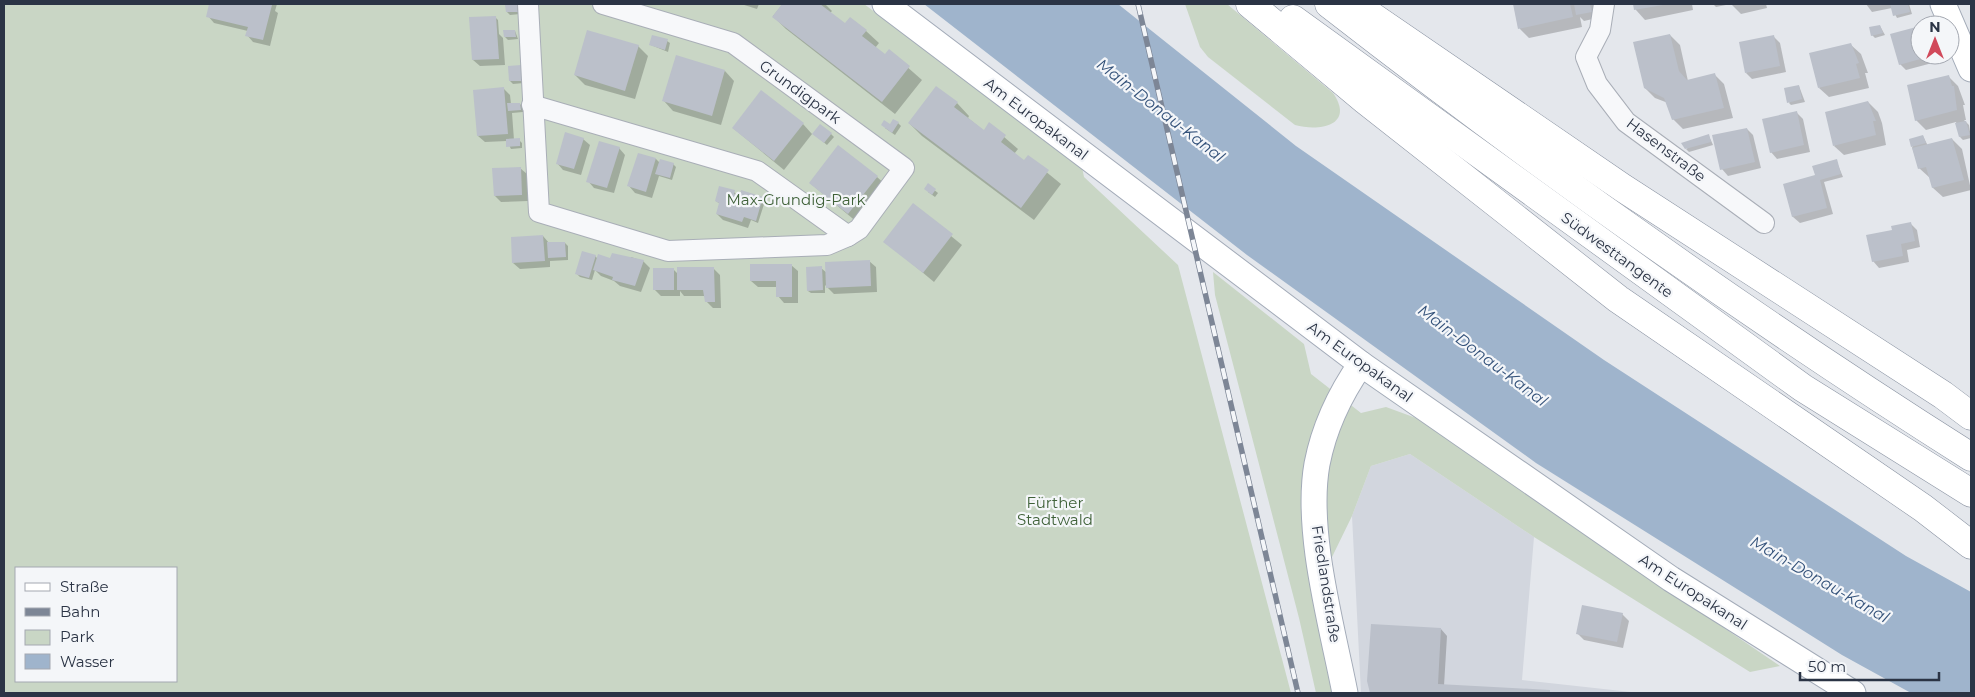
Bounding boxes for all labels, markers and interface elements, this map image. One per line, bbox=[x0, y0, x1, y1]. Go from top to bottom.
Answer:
north arrow bbox=[1910, 15, 1960, 65]
text: N bbox=[1929, 18, 1941, 36]
water label: Main-Donau-Kanal bbox=[1093, 55, 1229, 167]
street label: Grundigpark bbox=[756, 56, 845, 128]
street label: Am Europakanal bbox=[980, 73, 1092, 164]
street label: Hasenstraße bbox=[1623, 114, 1710, 186]
park label: Max-Grundig-Park bbox=[726, 190, 866, 209]
street label: Südwesttangente bbox=[1558, 208, 1677, 302]
water label: Main-Donau-Kanal bbox=[1414, 301, 1552, 411]
street label: Am Europakanal bbox=[1304, 317, 1417, 406]
park label: Fürther Stadtwald bbox=[1017, 493, 1093, 529]
street label: Friedlandstraße bbox=[1308, 524, 1345, 644]
water label: Main-Donau-Kanal bbox=[1747, 532, 1893, 627]
street label: Am Europakanal bbox=[1635, 549, 1751, 634]
legend bbox=[15, 567, 178, 682]
text: Straße bbox=[60, 577, 109, 596]
text: Bahn bbox=[60, 602, 100, 621]
text: Park bbox=[60, 627, 94, 646]
scale bar bbox=[1800, 650, 1939, 682]
text: Wasser bbox=[60, 652, 114, 671]
text: 50 m bbox=[1808, 657, 1846, 676]

